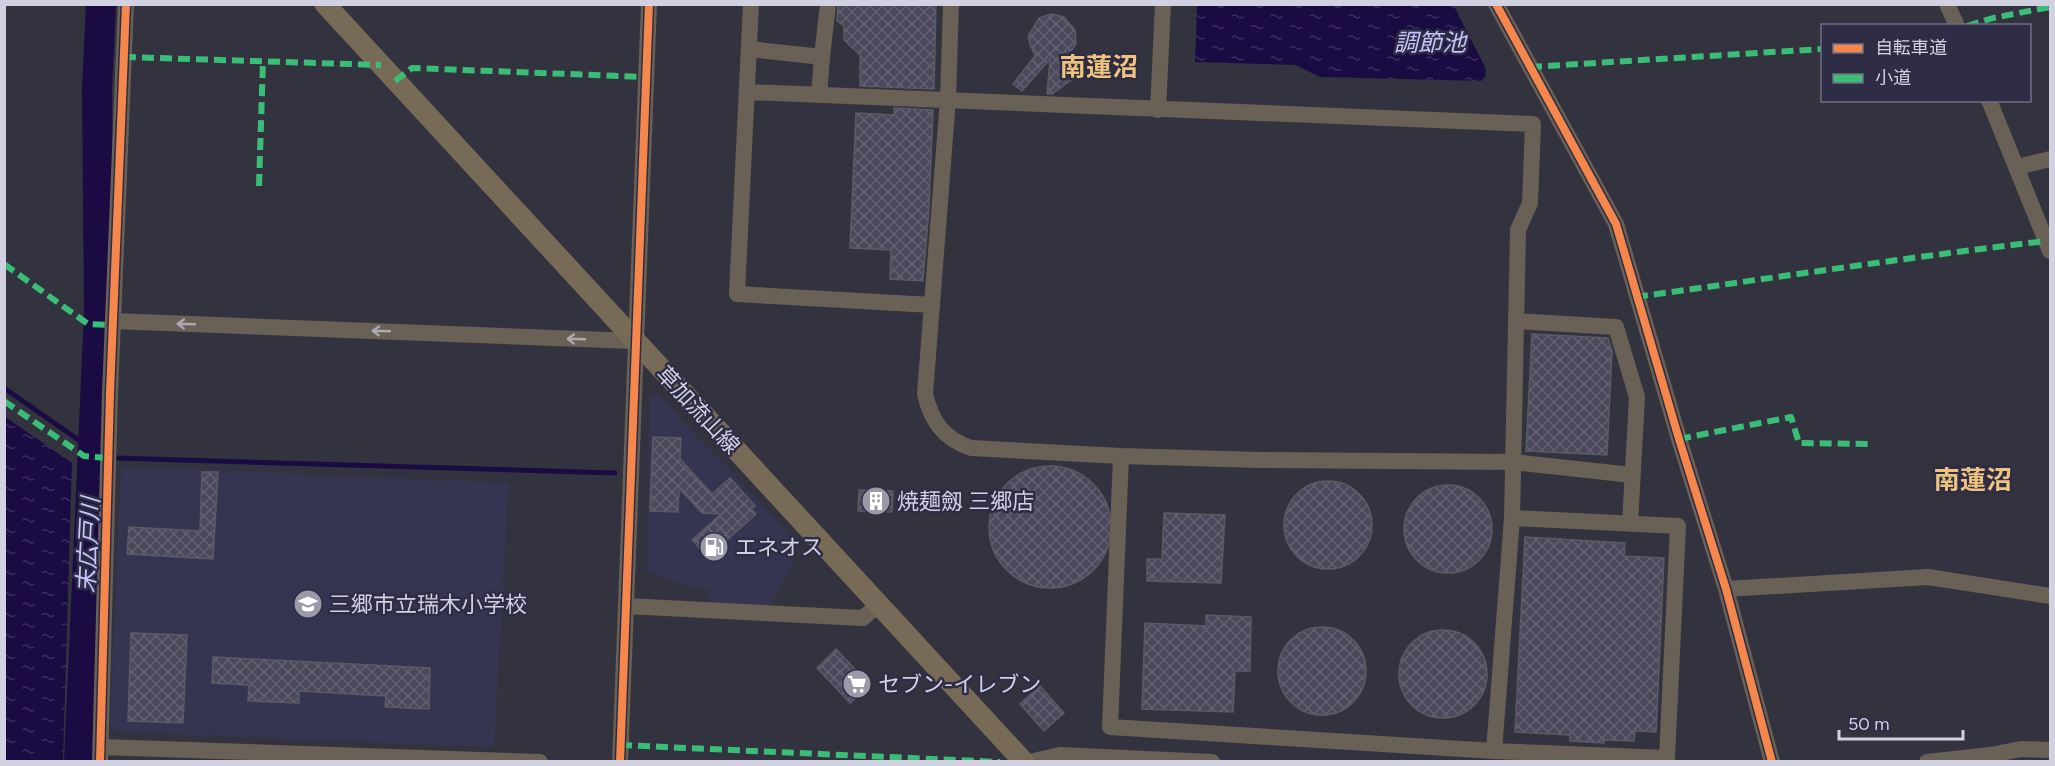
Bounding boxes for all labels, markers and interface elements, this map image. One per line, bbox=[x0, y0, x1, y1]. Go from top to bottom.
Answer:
legend bbox=[1821, 24, 2031, 102]
water label: 調節池 bbox=[1394, 28, 1468, 57]
text: 自転車道 bbox=[1875, 37, 1947, 59]
district label: 南蓮沼 bbox=[1060, 51, 1138, 83]
text: 小道 bbox=[1875, 67, 1911, 89]
one-way arrow bbox=[177, 318, 196, 330]
one-way arrow bbox=[371, 326, 391, 337]
one-way arrow bbox=[566, 334, 586, 345]
street label: 草加流山線 bbox=[651, 361, 745, 459]
district label: 南蓮沼 bbox=[1934, 464, 2012, 496]
building icon: 焼麺劔 三郷店 bbox=[860, 485, 892, 517]
place label: 焼麺劔 三郷店 bbox=[897, 488, 1034, 515]
water label: 末広戸川 bbox=[71, 493, 105, 594]
fuel station icon: エネオス bbox=[698, 531, 730, 563]
place label: エネオス bbox=[735, 534, 823, 561]
school or university icon: 三郷市立瑞木小学校 bbox=[292, 588, 324, 620]
place label: 三郷市立瑞木小学校 bbox=[329, 591, 527, 618]
supermarket icon: セブン-イレブン bbox=[841, 668, 873, 700]
place label: セブン-イレブン bbox=[878, 671, 1041, 698]
scale bar bbox=[1839, 703, 1964, 741]
text: 50 m bbox=[1848, 713, 1890, 735]

